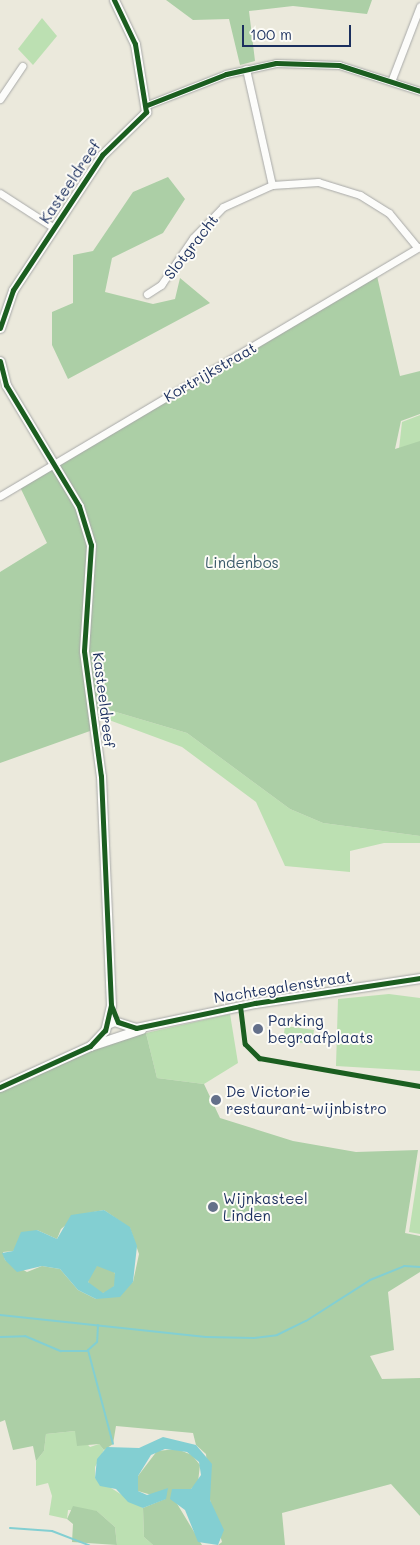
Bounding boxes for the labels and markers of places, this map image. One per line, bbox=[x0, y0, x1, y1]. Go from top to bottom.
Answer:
place label: Parking begraafplaats bbox=[268, 1011, 373, 1046]
marker: Parking begraafplaats bbox=[252, 1023, 264, 1035]
place label: De Victorie restaurant-wijnbistro bbox=[226, 1082, 386, 1117]
marker: De Victorie restaurant-wijnbistro bbox=[210, 1094, 222, 1106]
place label: Wijnkasteel Linden bbox=[223, 1189, 308, 1224]
marker: Wijnkasteel Linden bbox=[207, 1201, 219, 1213]

